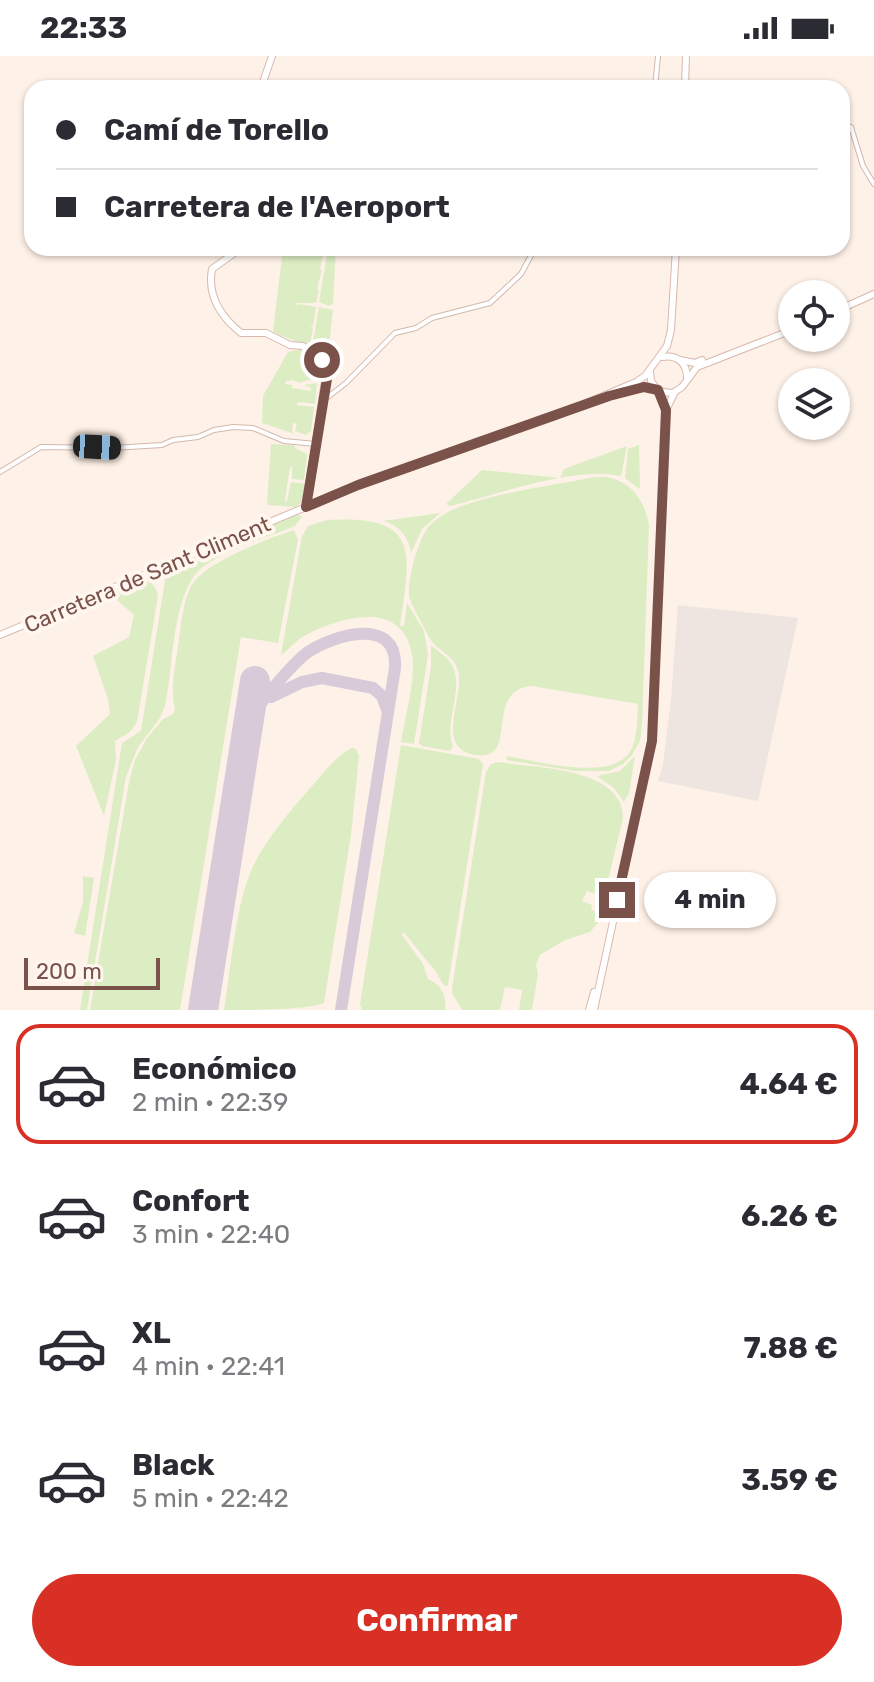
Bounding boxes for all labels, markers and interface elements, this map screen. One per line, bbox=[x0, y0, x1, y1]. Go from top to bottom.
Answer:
text: 22:33 bbox=[40, 10, 127, 46]
text: Camí de Torello bbox=[104, 112, 329, 148]
text: Carretera de l'Aeroport bbox=[104, 189, 450, 225]
map controls bbox=[778, 280, 850, 440]
button: locate bbox=[778, 280, 850, 352]
route start bbox=[304, 342, 340, 378]
button: layers bbox=[778, 368, 850, 440]
car bbox=[72, 434, 122, 460]
street label: Carretera de Sant Climent bbox=[20, 510, 275, 639]
callout: 4 min bbox=[645, 872, 777, 928]
route end bbox=[599, 882, 635, 918]
text: 4 min bbox=[674, 884, 746, 915]
scale bar bbox=[24, 954, 160, 990]
text: 200 m bbox=[36, 958, 102, 985]
icon: car bbox=[36, 1048, 108, 1120]
text: Económico bbox=[132, 1051, 297, 1087]
text: 4.64 € bbox=[739, 1066, 838, 1102]
text: 2 min · 22:39 bbox=[132, 1087, 288, 1118]
icon: car bbox=[36, 1180, 108, 1252]
text: Confort bbox=[132, 1183, 250, 1219]
text: 6.26 € bbox=[741, 1198, 838, 1234]
text: 3 min · 22:40 bbox=[132, 1219, 290, 1250]
icon: car bbox=[36, 1312, 108, 1384]
text: XL bbox=[132, 1315, 171, 1351]
text: 7.88 € bbox=[744, 1330, 838, 1366]
text: 4 min · 22:41 bbox=[132, 1351, 285, 1382]
icon: car bbox=[36, 1444, 108, 1516]
text: Black bbox=[132, 1447, 215, 1483]
text: 3.59 € bbox=[741, 1462, 838, 1498]
text: 5 min · 22:42 bbox=[132, 1483, 289, 1514]
button: Confirmar bbox=[32, 1574, 842, 1666]

